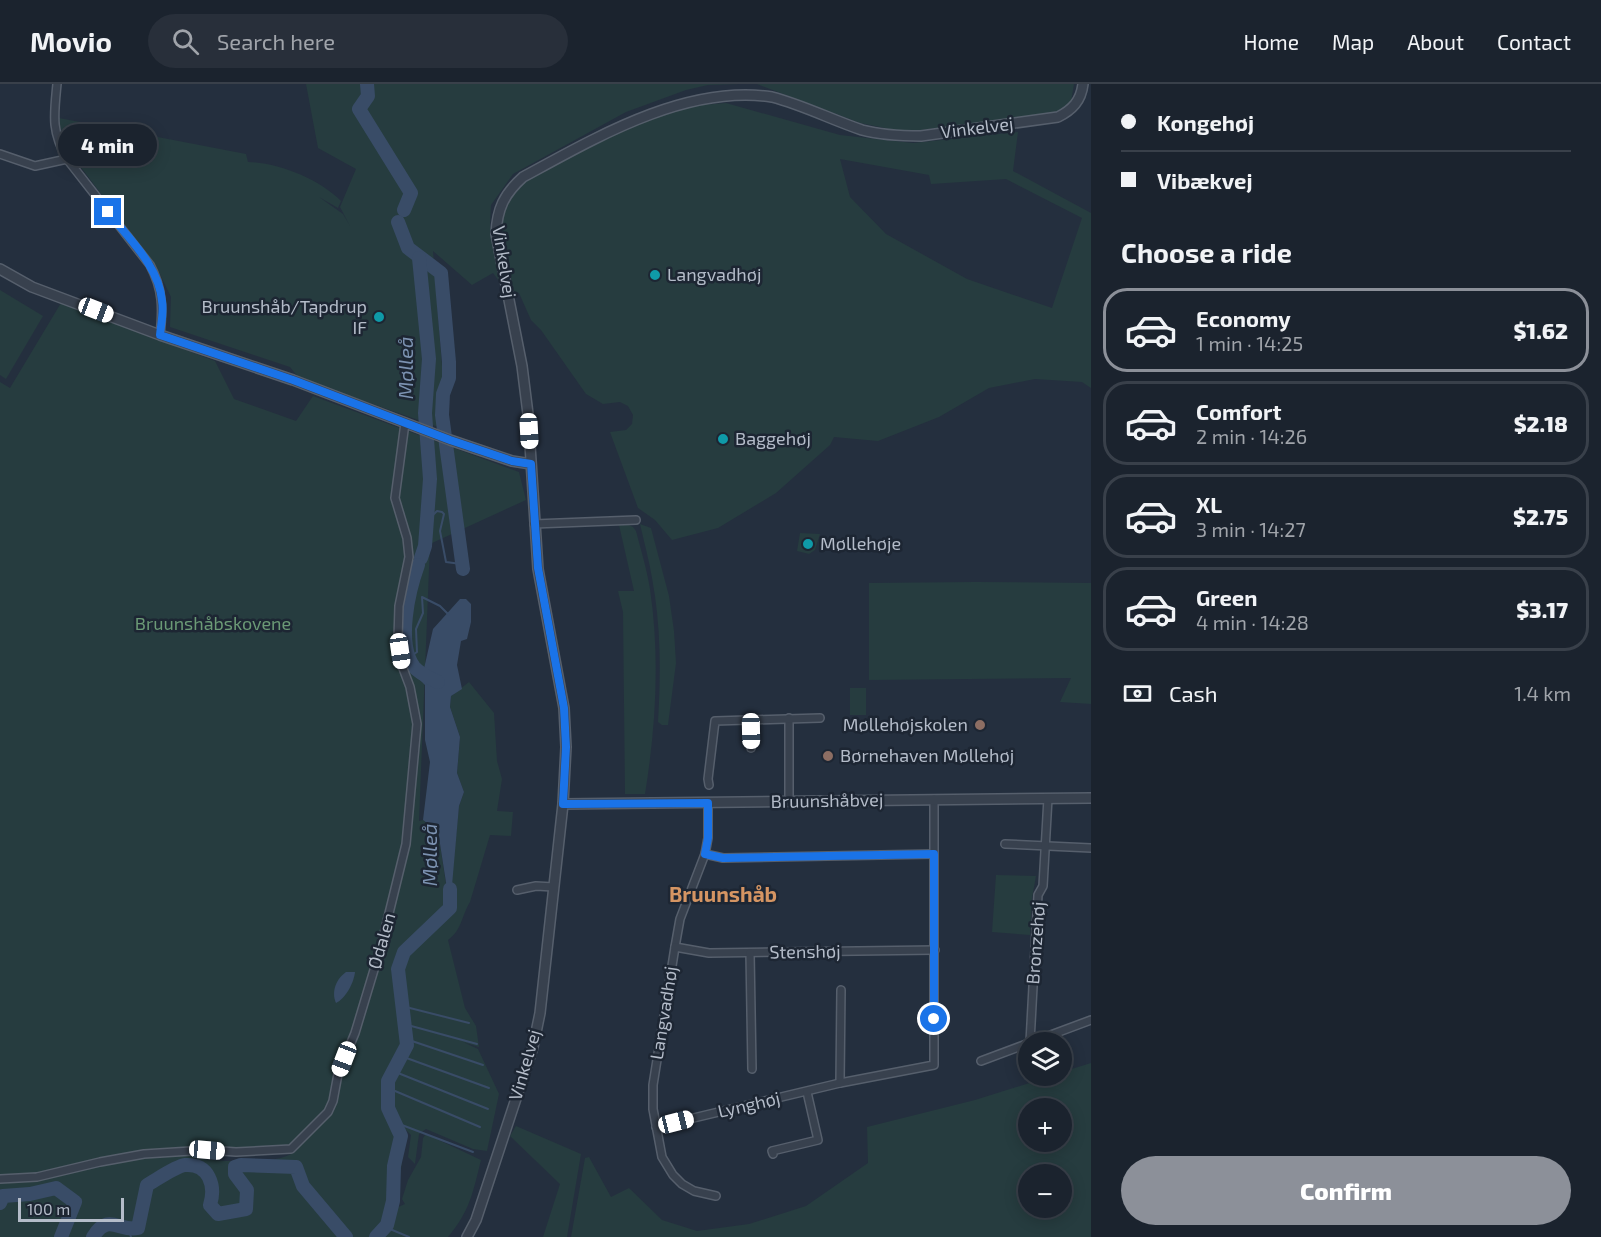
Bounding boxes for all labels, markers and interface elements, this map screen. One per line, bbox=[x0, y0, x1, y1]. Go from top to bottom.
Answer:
search box bbox=[148, 14, 568, 68]
text: Movio bbox=[30, 24, 112, 58]
icon: search bbox=[169, 25, 202, 58]
text: Search here bbox=[217, 28, 335, 54]
text: Home bbox=[1243, 29, 1299, 54]
text: Map bbox=[1332, 29, 1374, 54]
text: About bbox=[1407, 29, 1464, 54]
text: Contact bbox=[1497, 29, 1571, 54]
text: Kongehøj bbox=[1157, 109, 1254, 135]
street label: Vinkelvej bbox=[939, 112, 1014, 142]
callout: 4 min bbox=[58, 125, 158, 167]
text: 4 min bbox=[81, 133, 134, 157]
text: Vibækvej bbox=[1157, 167, 1253, 193]
route end bbox=[94, 198, 121, 225]
street label: Vinkelvej bbox=[488, 224, 522, 300]
text: Choose a ride bbox=[1121, 236, 1292, 268]
place label: Langvadhøj bbox=[667, 263, 761, 285]
marker: Langvadhøj bbox=[648, 268, 662, 282]
car bbox=[76, 295, 116, 325]
place label: Bruunshåb/Tapdrup IF bbox=[202, 295, 367, 338]
icon: car bbox=[1124, 303, 1178, 357]
text: Economy bbox=[1196, 305, 1291, 331]
marker: Bruunshåb/Tapdrup IF bbox=[372, 310, 386, 324]
text: $1.62 bbox=[1513, 317, 1568, 343]
text: 1 min · 14:25 bbox=[1196, 331, 1303, 355]
water label: Mølleå bbox=[393, 337, 417, 399]
icon: car bbox=[1124, 396, 1178, 450]
text: Comfort bbox=[1196, 398, 1281, 424]
text: $2.18 bbox=[1514, 410, 1568, 436]
car bbox=[519, 413, 539, 449]
text: 2 min · 14:26 bbox=[1196, 424, 1307, 448]
place label: Baggehøj bbox=[735, 427, 811, 449]
marker: Baggehøj bbox=[716, 432, 730, 446]
icon: car bbox=[1124, 489, 1178, 543]
text: XL bbox=[1196, 491, 1222, 517]
text: $2.75 bbox=[1513, 503, 1568, 529]
text: 3 min · 14:27 bbox=[1196, 517, 1306, 541]
place label: Møllehøje bbox=[820, 532, 901, 554]
marker: Møllehøje bbox=[801, 537, 815, 551]
icon: car bbox=[1124, 582, 1178, 636]
text: Green bbox=[1196, 584, 1258, 610]
text: $3.17 bbox=[1516, 596, 1568, 622]
text: 4 min · 14:28 bbox=[1196, 610, 1309, 634]
park label: Bruunshåbskovene bbox=[135, 612, 291, 634]
car bbox=[389, 632, 411, 670]
icon: cash bbox=[1121, 677, 1154, 710]
text: Cash bbox=[1169, 680, 1218, 706]
text: 1.4 km bbox=[1514, 681, 1571, 705]
car bbox=[742, 713, 760, 749]
place label: Møllehøjskolen bbox=[843, 713, 968, 735]
marker: Møllehøjskolen bbox=[973, 718, 987, 732]
place label: Børnehaven Møllehøj bbox=[840, 744, 1014, 766]
marker: Børnehaven Møllehøj bbox=[821, 749, 835, 763]
street label: Bruunshåbvej bbox=[770, 788, 883, 812]
water label: Mølleå bbox=[417, 824, 441, 886]
district label: Bruunshåb bbox=[669, 881, 777, 906]
street label: Bronzehøj bbox=[1021, 901, 1049, 985]
street label: Ødalen bbox=[363, 910, 400, 971]
street label: Stenshøj bbox=[769, 939, 841, 963]
street label: Langvadhøj bbox=[645, 964, 681, 1061]
route start bbox=[920, 1005, 947, 1032]
street label: Vinkelvej bbox=[503, 1027, 545, 1103]
map controls bbox=[1018, 1032, 1072, 1218]
button: layers bbox=[1018, 1032, 1072, 1086]
car bbox=[329, 1039, 359, 1079]
street label: Lynghøj bbox=[716, 1086, 782, 1122]
button: + bbox=[1018, 1098, 1072, 1152]
car bbox=[656, 1109, 696, 1135]
car bbox=[188, 1139, 226, 1161]
button: Confirm bbox=[1121, 1156, 1571, 1225]
button: − bbox=[1018, 1164, 1072, 1218]
scale bar bbox=[18, 1195, 124, 1222]
text: 100 m bbox=[27, 1199, 70, 1218]

